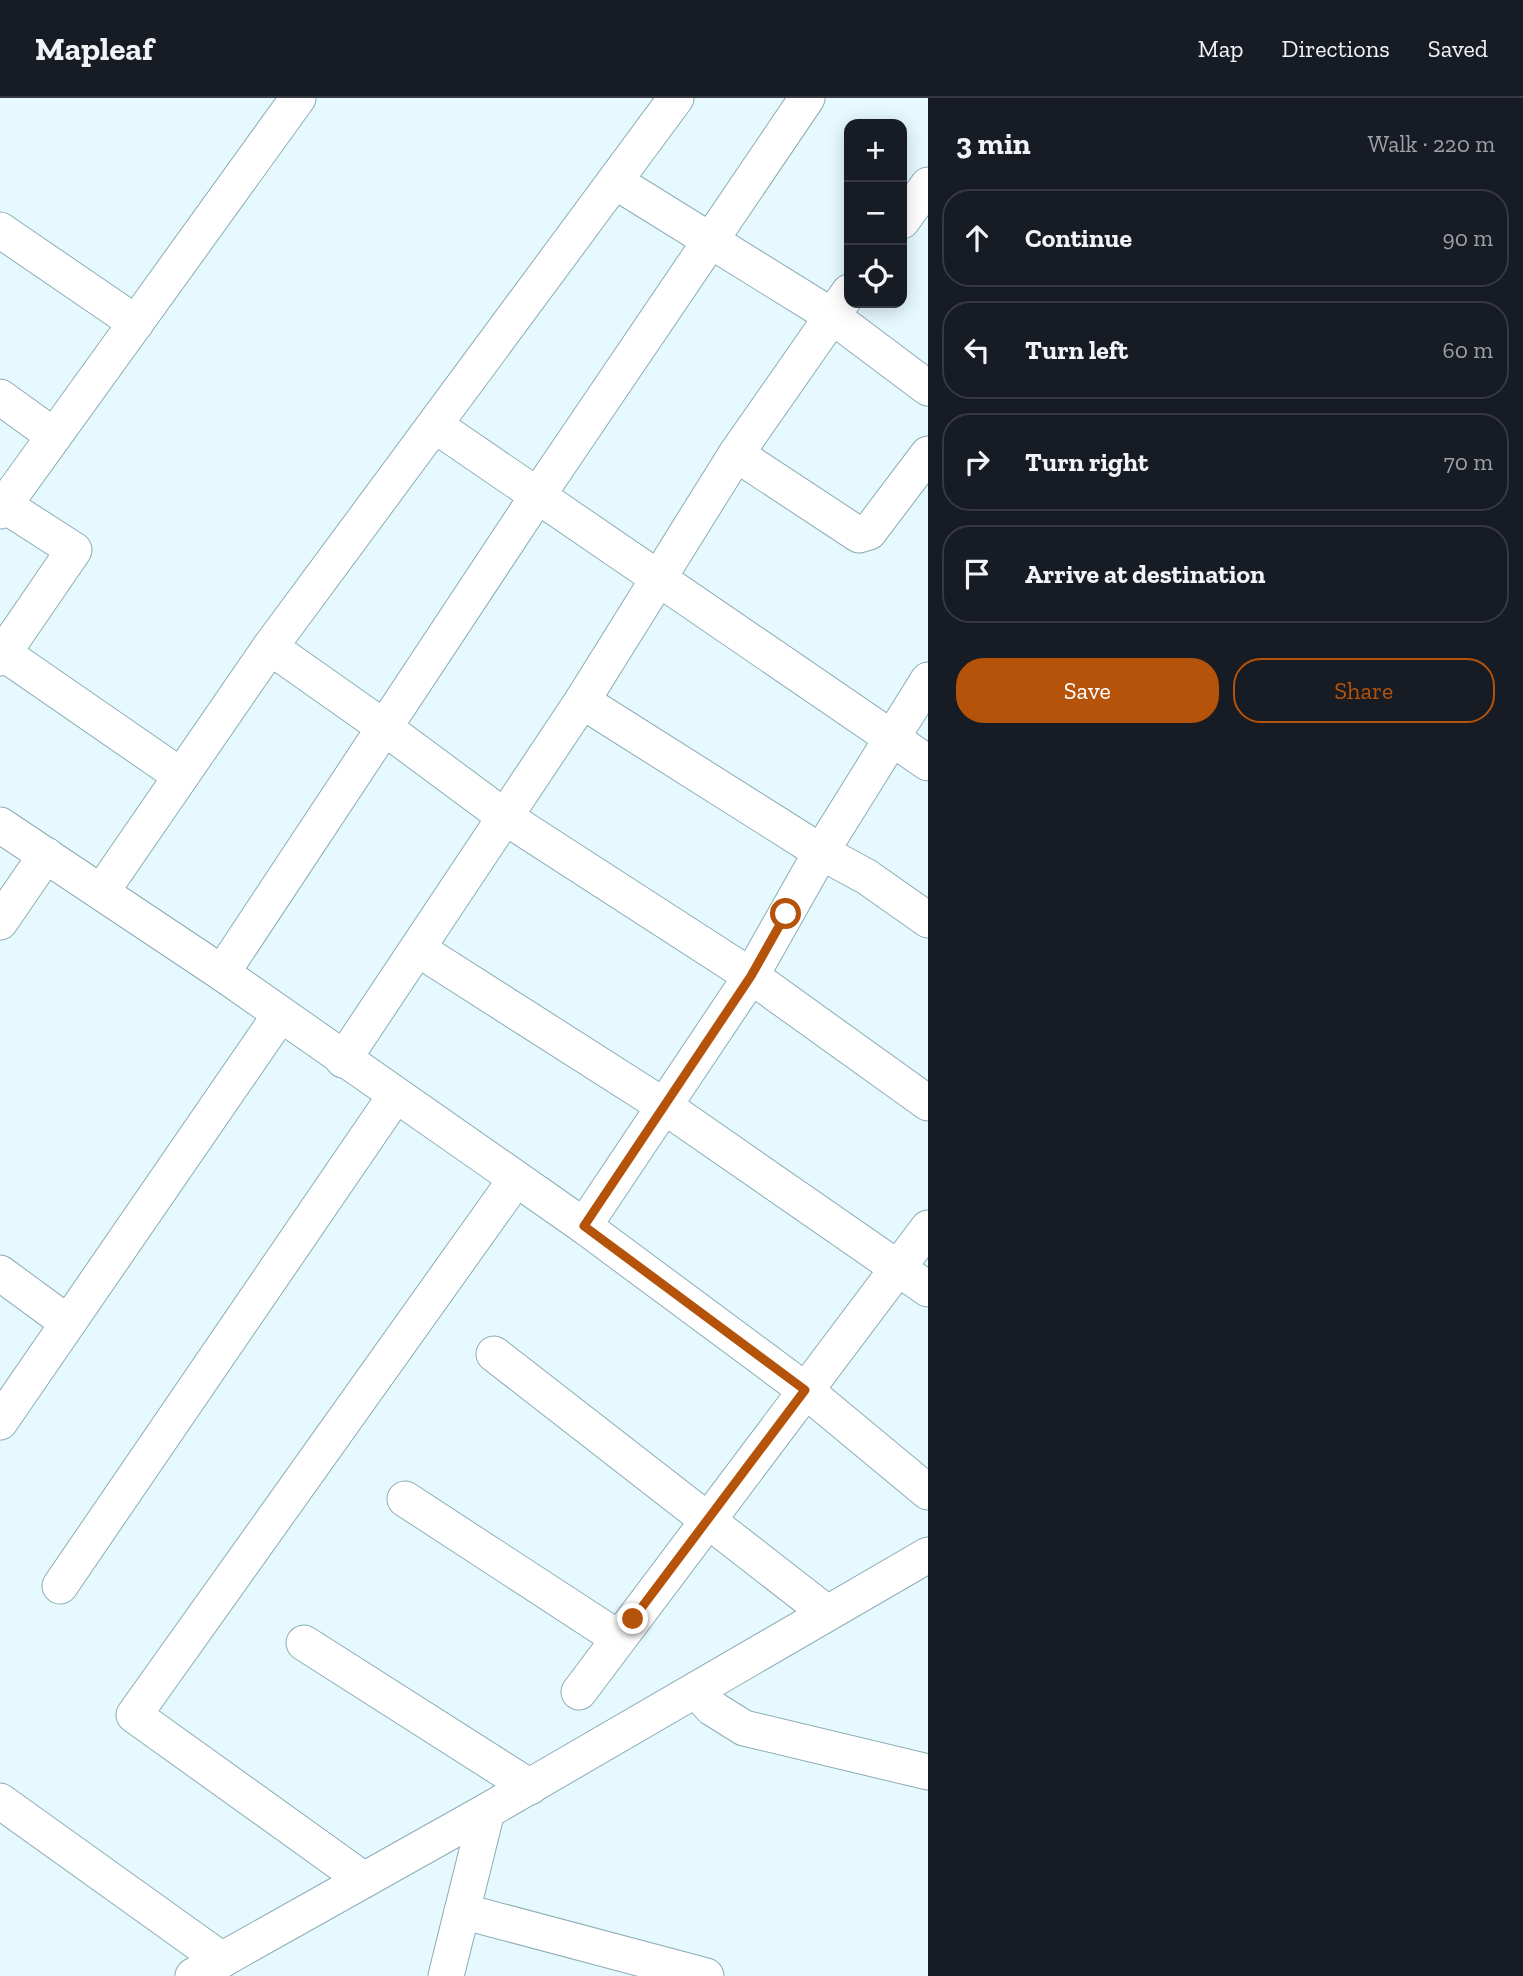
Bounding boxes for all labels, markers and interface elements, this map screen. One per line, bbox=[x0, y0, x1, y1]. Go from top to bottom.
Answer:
text: Mapleaf bbox=[35, 29, 153, 68]
text: Map bbox=[1198, 34, 1244, 63]
text: Directions bbox=[1282, 34, 1390, 63]
text: Saved bbox=[1428, 34, 1488, 63]
map controls bbox=[844, 119, 907, 308]
button: + bbox=[844, 119, 907, 182]
text: 3 min bbox=[956, 126, 1031, 162]
text: Walk · 220 m bbox=[1368, 130, 1495, 158]
button: − bbox=[844, 182, 907, 245]
icon: ahead bbox=[958, 219, 996, 257]
text: Continue bbox=[1025, 222, 1132, 254]
text: 90 m bbox=[1442, 224, 1493, 252]
button: locate bbox=[844, 245, 907, 308]
icon: left bbox=[958, 331, 996, 369]
text: Turn left bbox=[1025, 334, 1128, 366]
text: 60 m bbox=[1442, 336, 1493, 364]
icon: right bbox=[958, 443, 996, 481]
text: Turn right bbox=[1025, 446, 1148, 478]
text: 70 m bbox=[1444, 448, 1493, 476]
icon: arrive bbox=[958, 555, 996, 593]
text: Arrive at destination bbox=[1025, 558, 1265, 590]
button: Save bbox=[956, 658, 1219, 723]
button: Share bbox=[1233, 658, 1495, 723]
route start bbox=[770, 898, 801, 929]
route end bbox=[617, 1603, 648, 1634]

